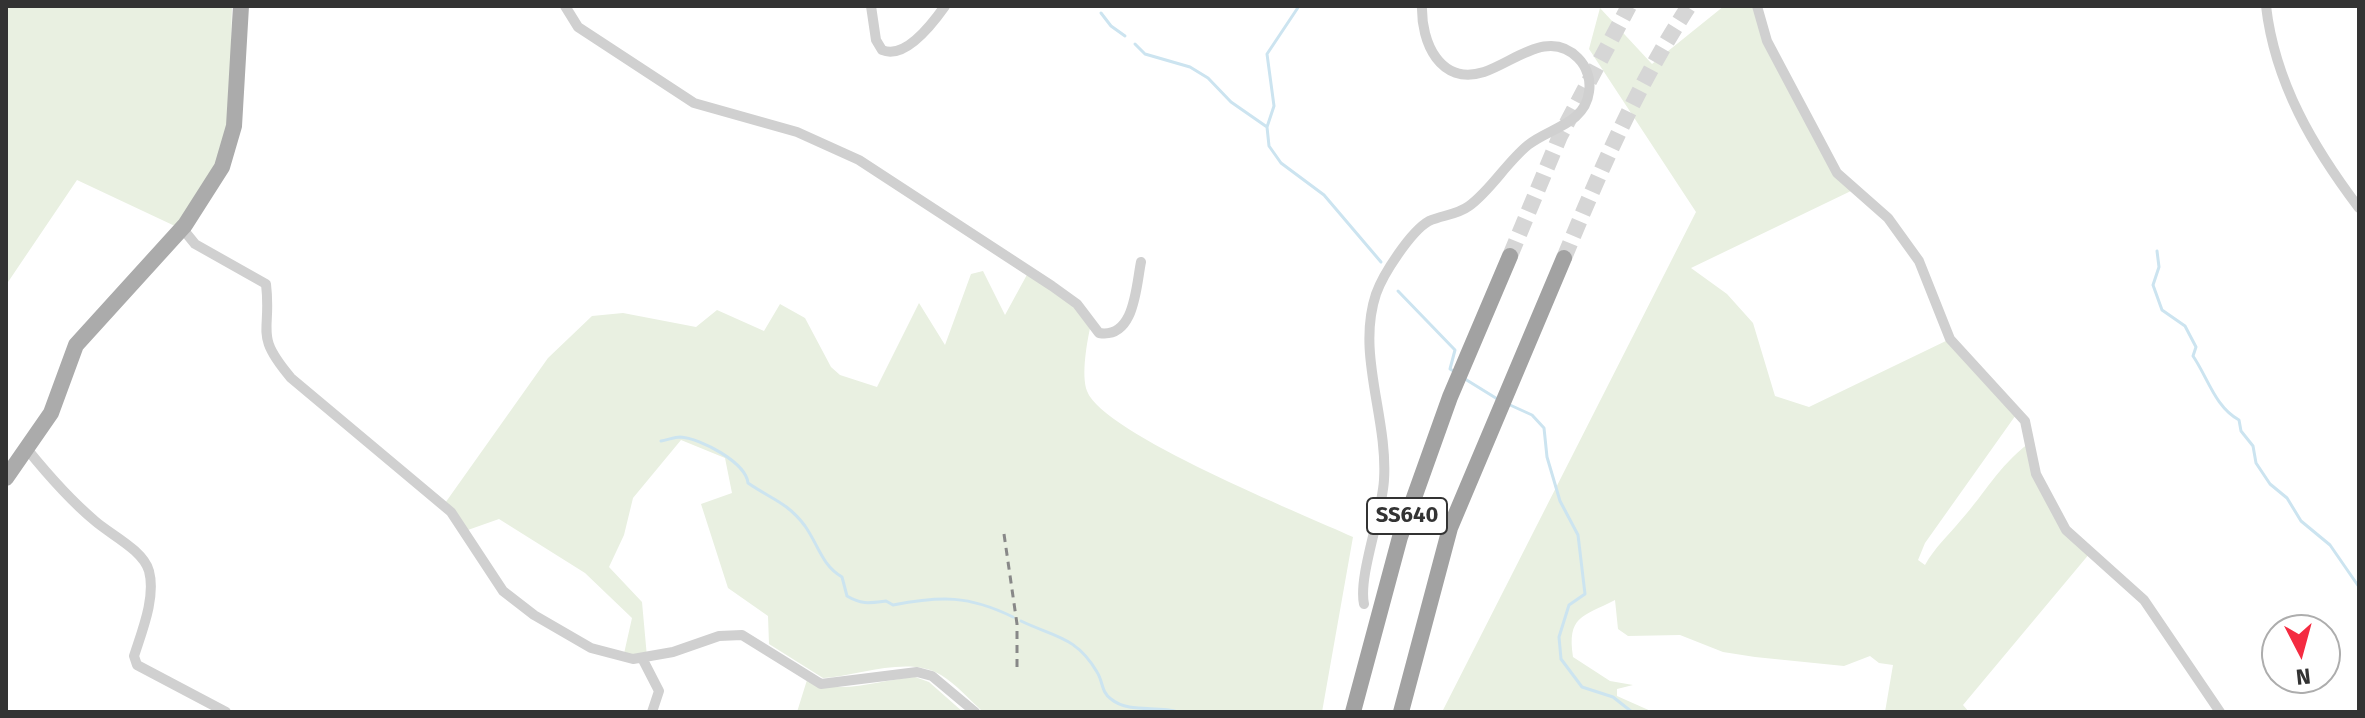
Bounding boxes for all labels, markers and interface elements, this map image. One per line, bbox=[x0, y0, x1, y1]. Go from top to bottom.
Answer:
road number: SS640 bbox=[1367, 498, 1447, 534]
north arrow bbox=[2261, 614, 2341, 694]
text: N bbox=[2295, 662, 2312, 691]

